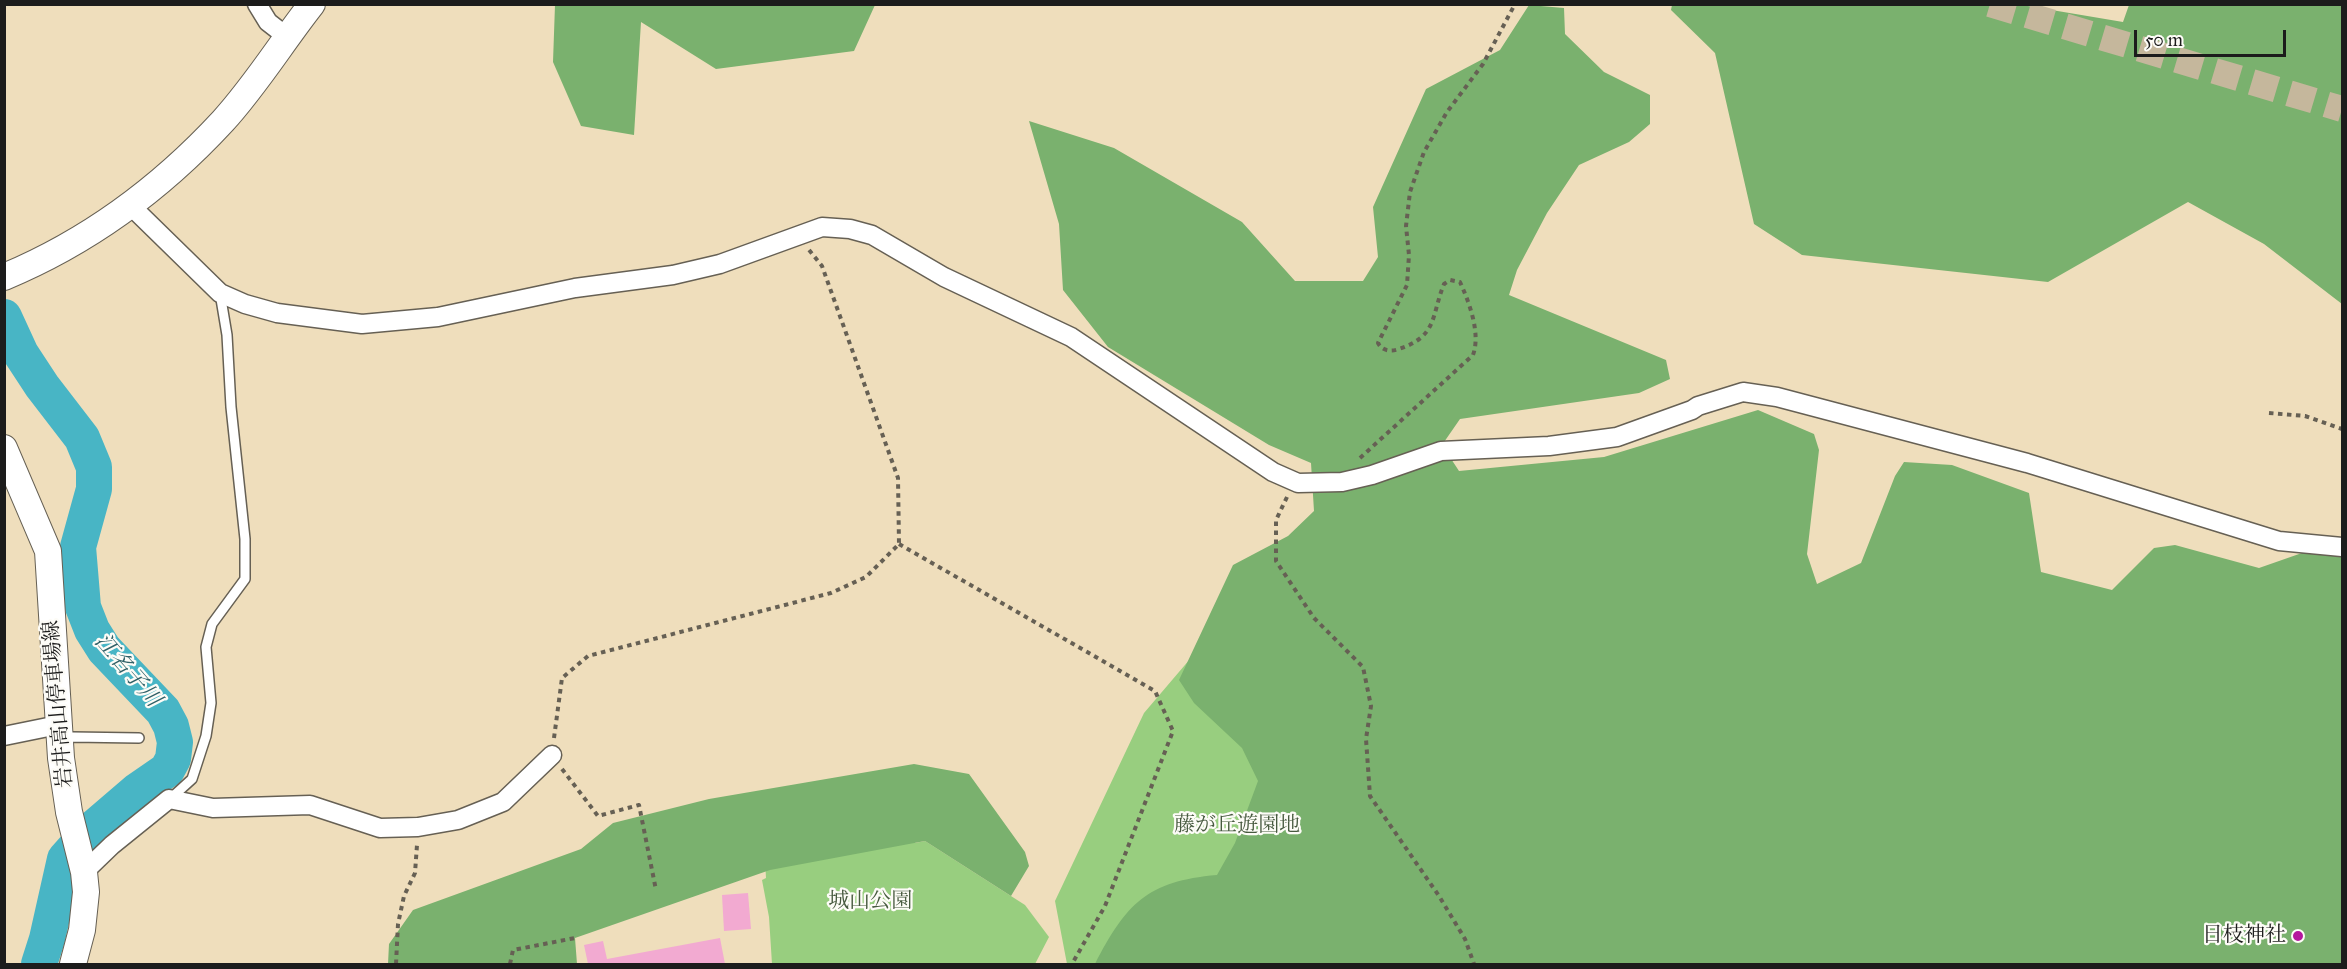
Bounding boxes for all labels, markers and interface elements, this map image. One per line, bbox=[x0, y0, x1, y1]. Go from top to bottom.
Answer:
scale bar bbox=[2137, 18, 2288, 56]
text: 50 m bbox=[2145, 29, 2183, 51]
street label: 岩井高山停車場線 bbox=[39, 619, 79, 789]
water label: 江名子川 bbox=[88, 629, 166, 713]
park label: 藤が丘遊園地 bbox=[1174, 813, 1300, 839]
park label: 城山公園 bbox=[828, 889, 912, 915]
place label: 日枝神社 bbox=[2202, 923, 2286, 949]
marker: 日枝神社 bbox=[2291, 929, 2305, 943]

